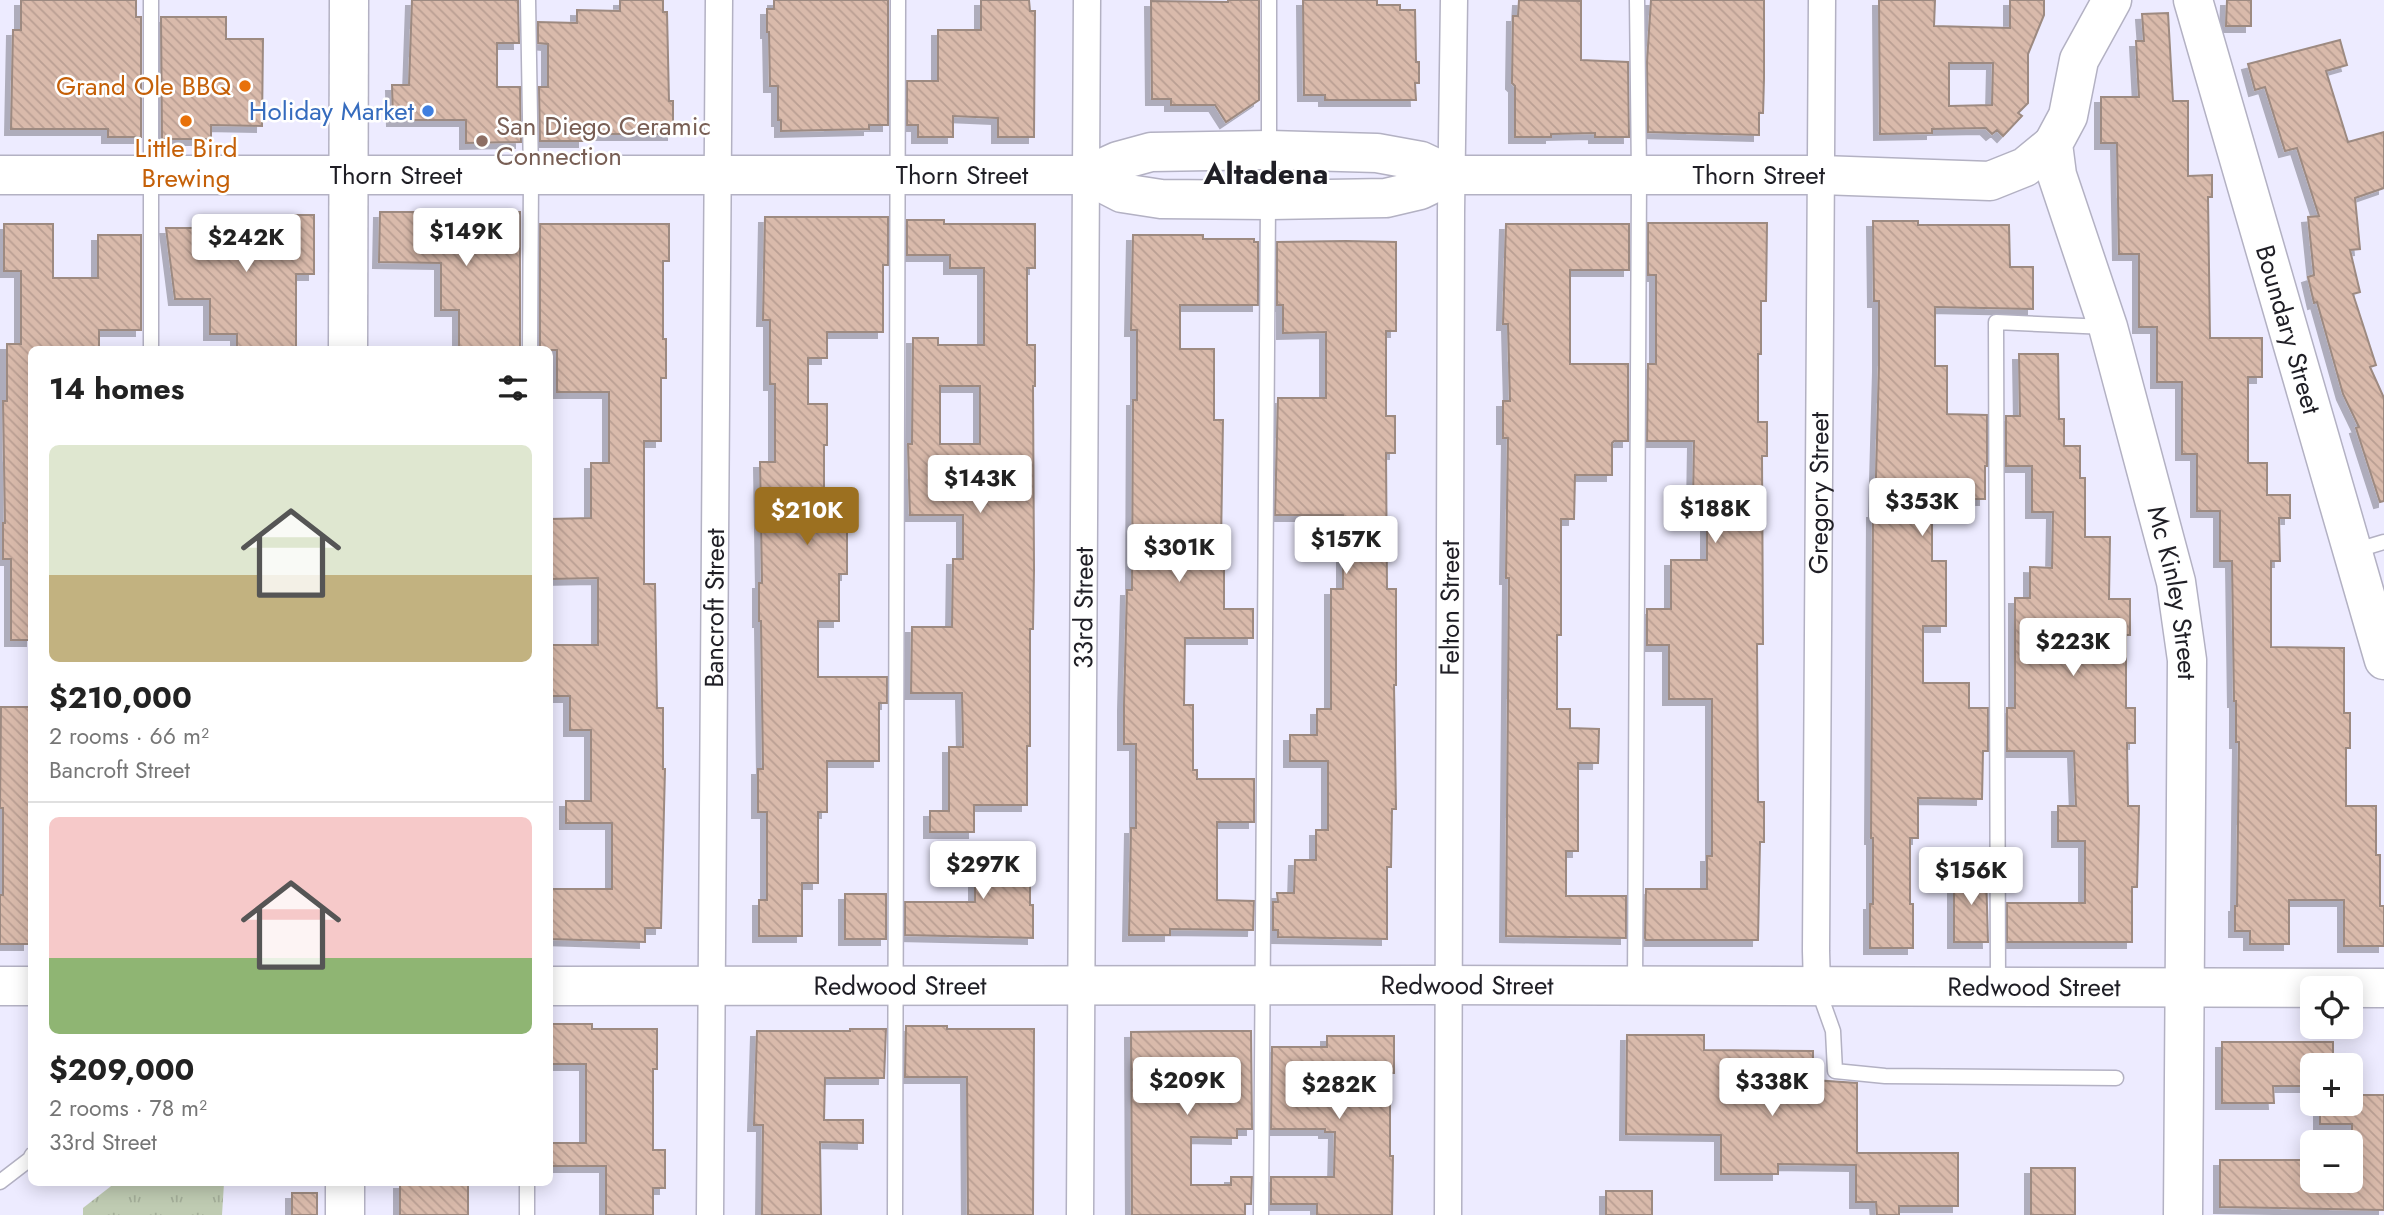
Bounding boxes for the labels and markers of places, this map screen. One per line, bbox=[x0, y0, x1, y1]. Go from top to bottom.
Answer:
place label: Grand Ole BBQ bbox=[56, 67, 231, 105]
marker: Grand Ole BBQ bbox=[237, 78, 253, 94]
place label: Holiday Market bbox=[249, 92, 415, 130]
marker: Holiday Market bbox=[420, 103, 436, 119]
place label: San Diego Ceramic Connection bbox=[496, 107, 711, 175]
marker: Little Bird Brewing bbox=[178, 113, 194, 129]
place label: Little Bird Brewing bbox=[134, 129, 238, 197]
marker: San Diego Ceramic Connection bbox=[474, 133, 490, 149]
pin: $149K bbox=[417, 208, 515, 268]
pin: $242K bbox=[197, 215, 295, 274]
pin: $143K bbox=[931, 456, 1029, 515]
pin: $353K bbox=[1873, 478, 1971, 538]
pin: $188K bbox=[1666, 486, 1764, 545]
pin: $210K bbox=[758, 488, 856, 547]
pin: $157K bbox=[1297, 516, 1395, 576]
pin: $301K bbox=[1130, 524, 1228, 584]
pin: $223K bbox=[2024, 618, 2122, 678]
pin: $297K bbox=[934, 842, 1032, 901]
pin: $156K bbox=[1922, 848, 2020, 907]
pin: $209K bbox=[1138, 1058, 1236, 1117]
pin: $338K bbox=[1723, 1058, 1821, 1118]
pin: $282K bbox=[1290, 1062, 1388, 1121]

